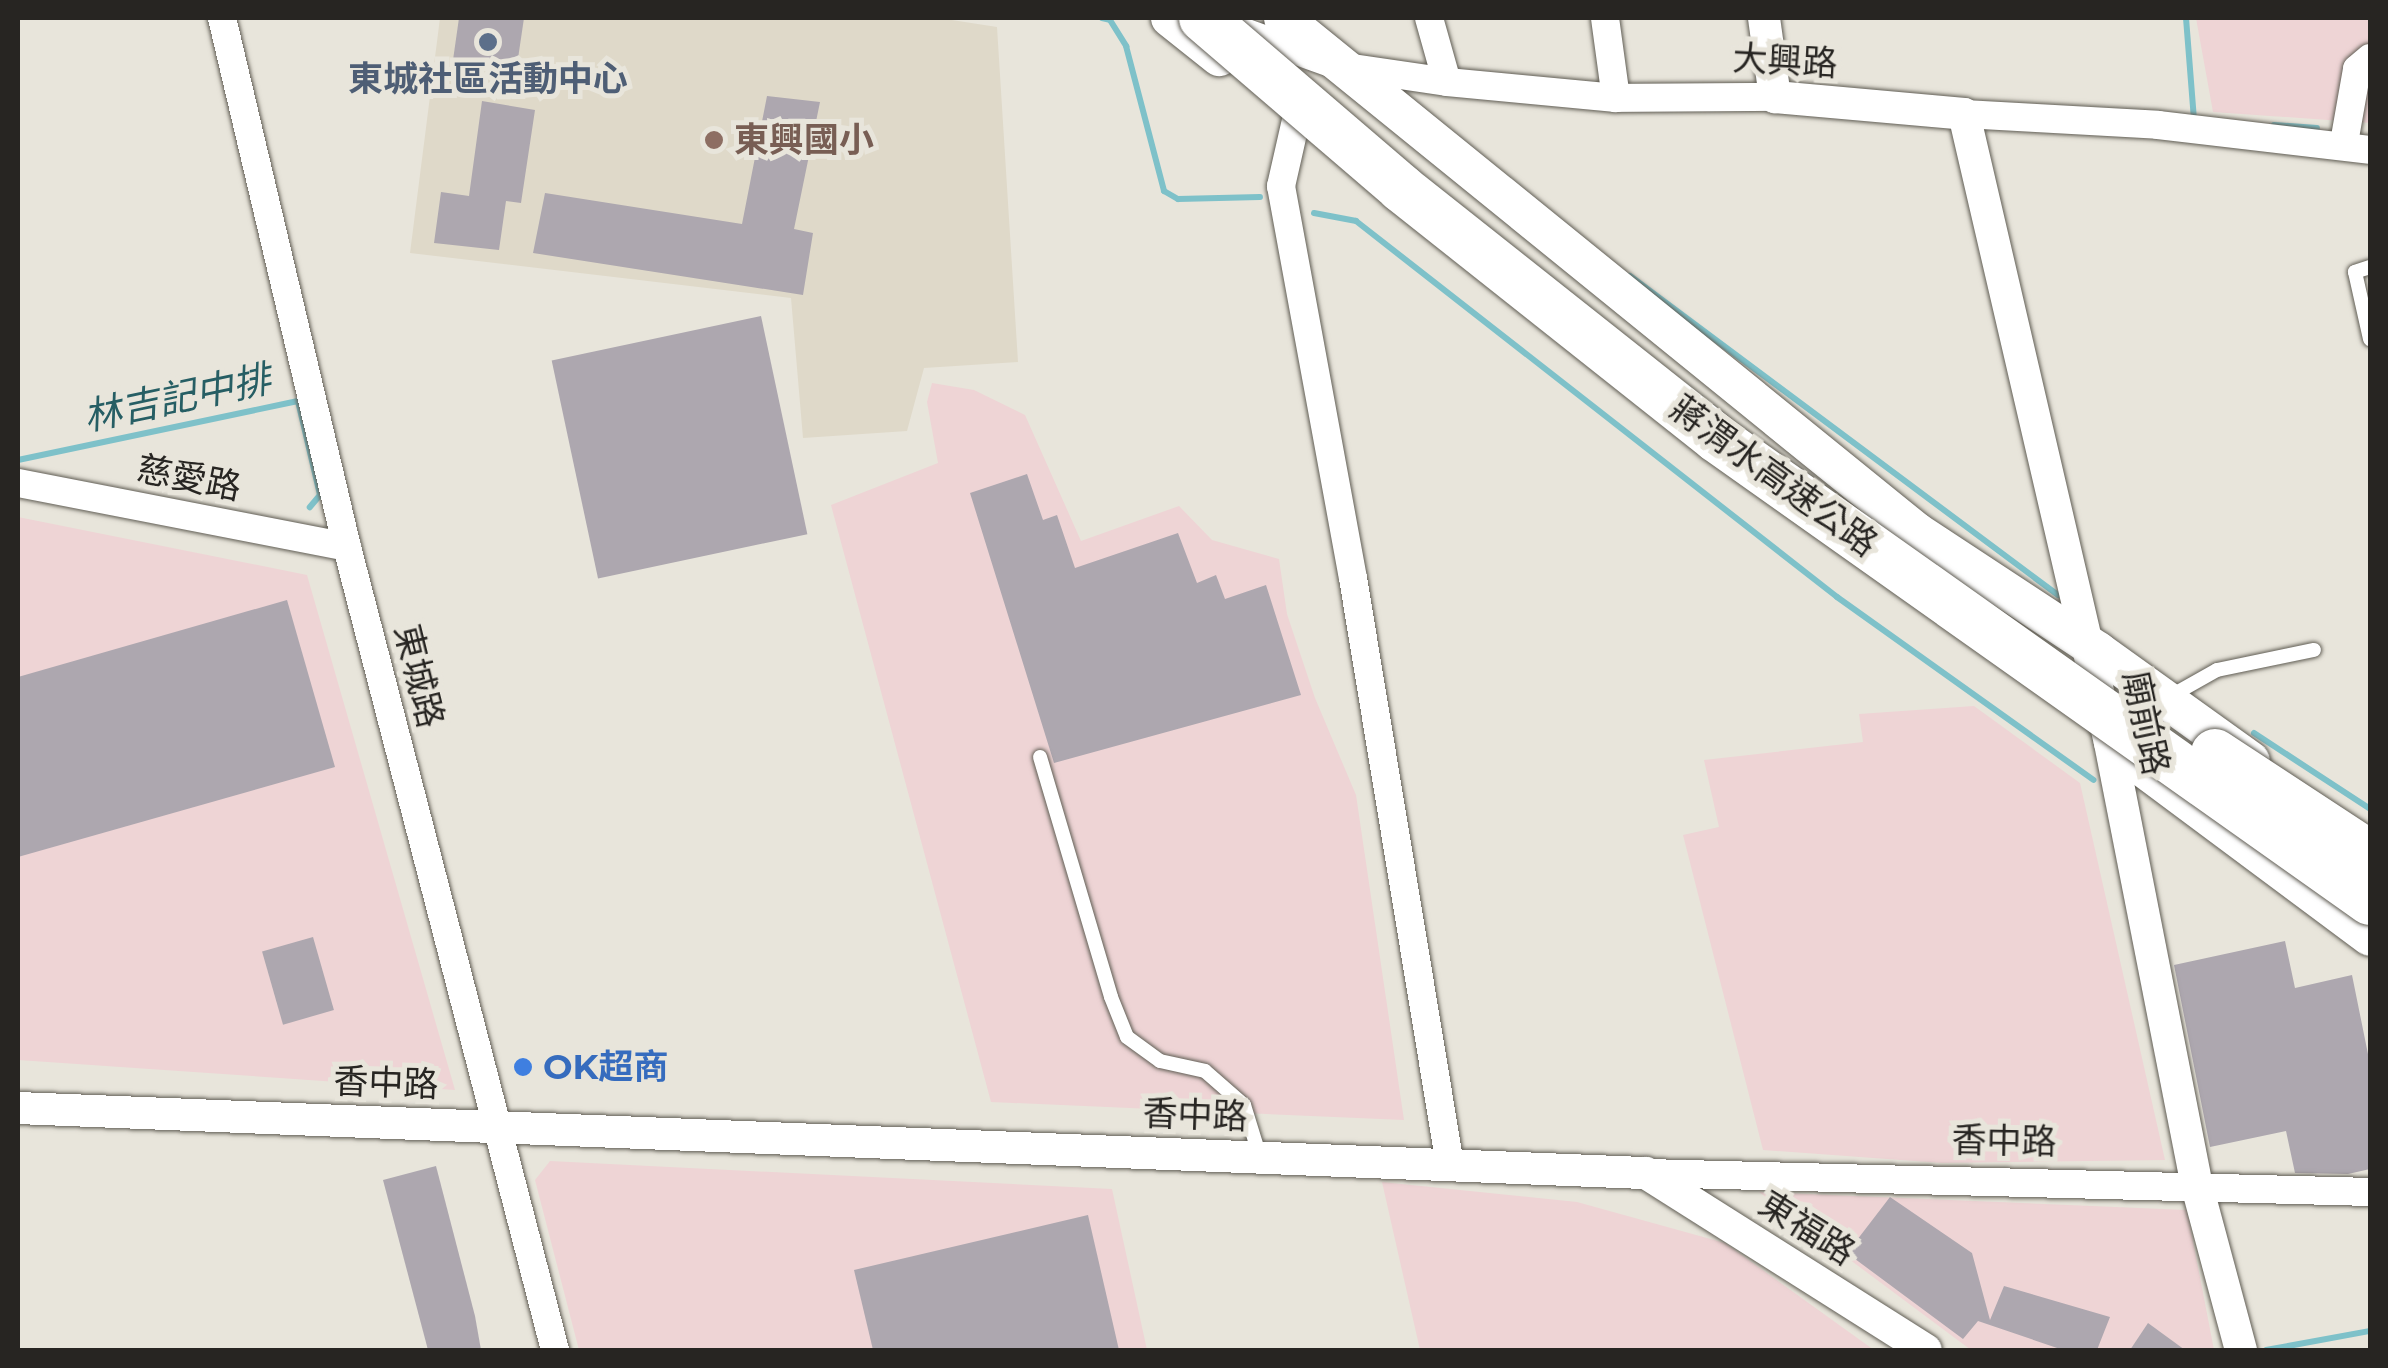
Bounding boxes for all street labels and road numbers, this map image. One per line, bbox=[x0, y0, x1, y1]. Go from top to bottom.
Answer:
street label: 大興路 bbox=[1731, 37, 1839, 85]
street label: 蔣渭水高速公路 bbox=[1663, 387, 1885, 565]
street label: 慈愛路 bbox=[133, 447, 245, 509]
street label: 東城路 bbox=[386, 620, 452, 732]
street label: 廟前路 bbox=[2115, 667, 2177, 779]
street label: 香中路 bbox=[333, 1060, 439, 1106]
street label: 香中路 bbox=[1142, 1092, 1248, 1138]
street label: 香中路 bbox=[1951, 1119, 2057, 1163]
street label: 東福路 bbox=[1751, 1182, 1863, 1274]

